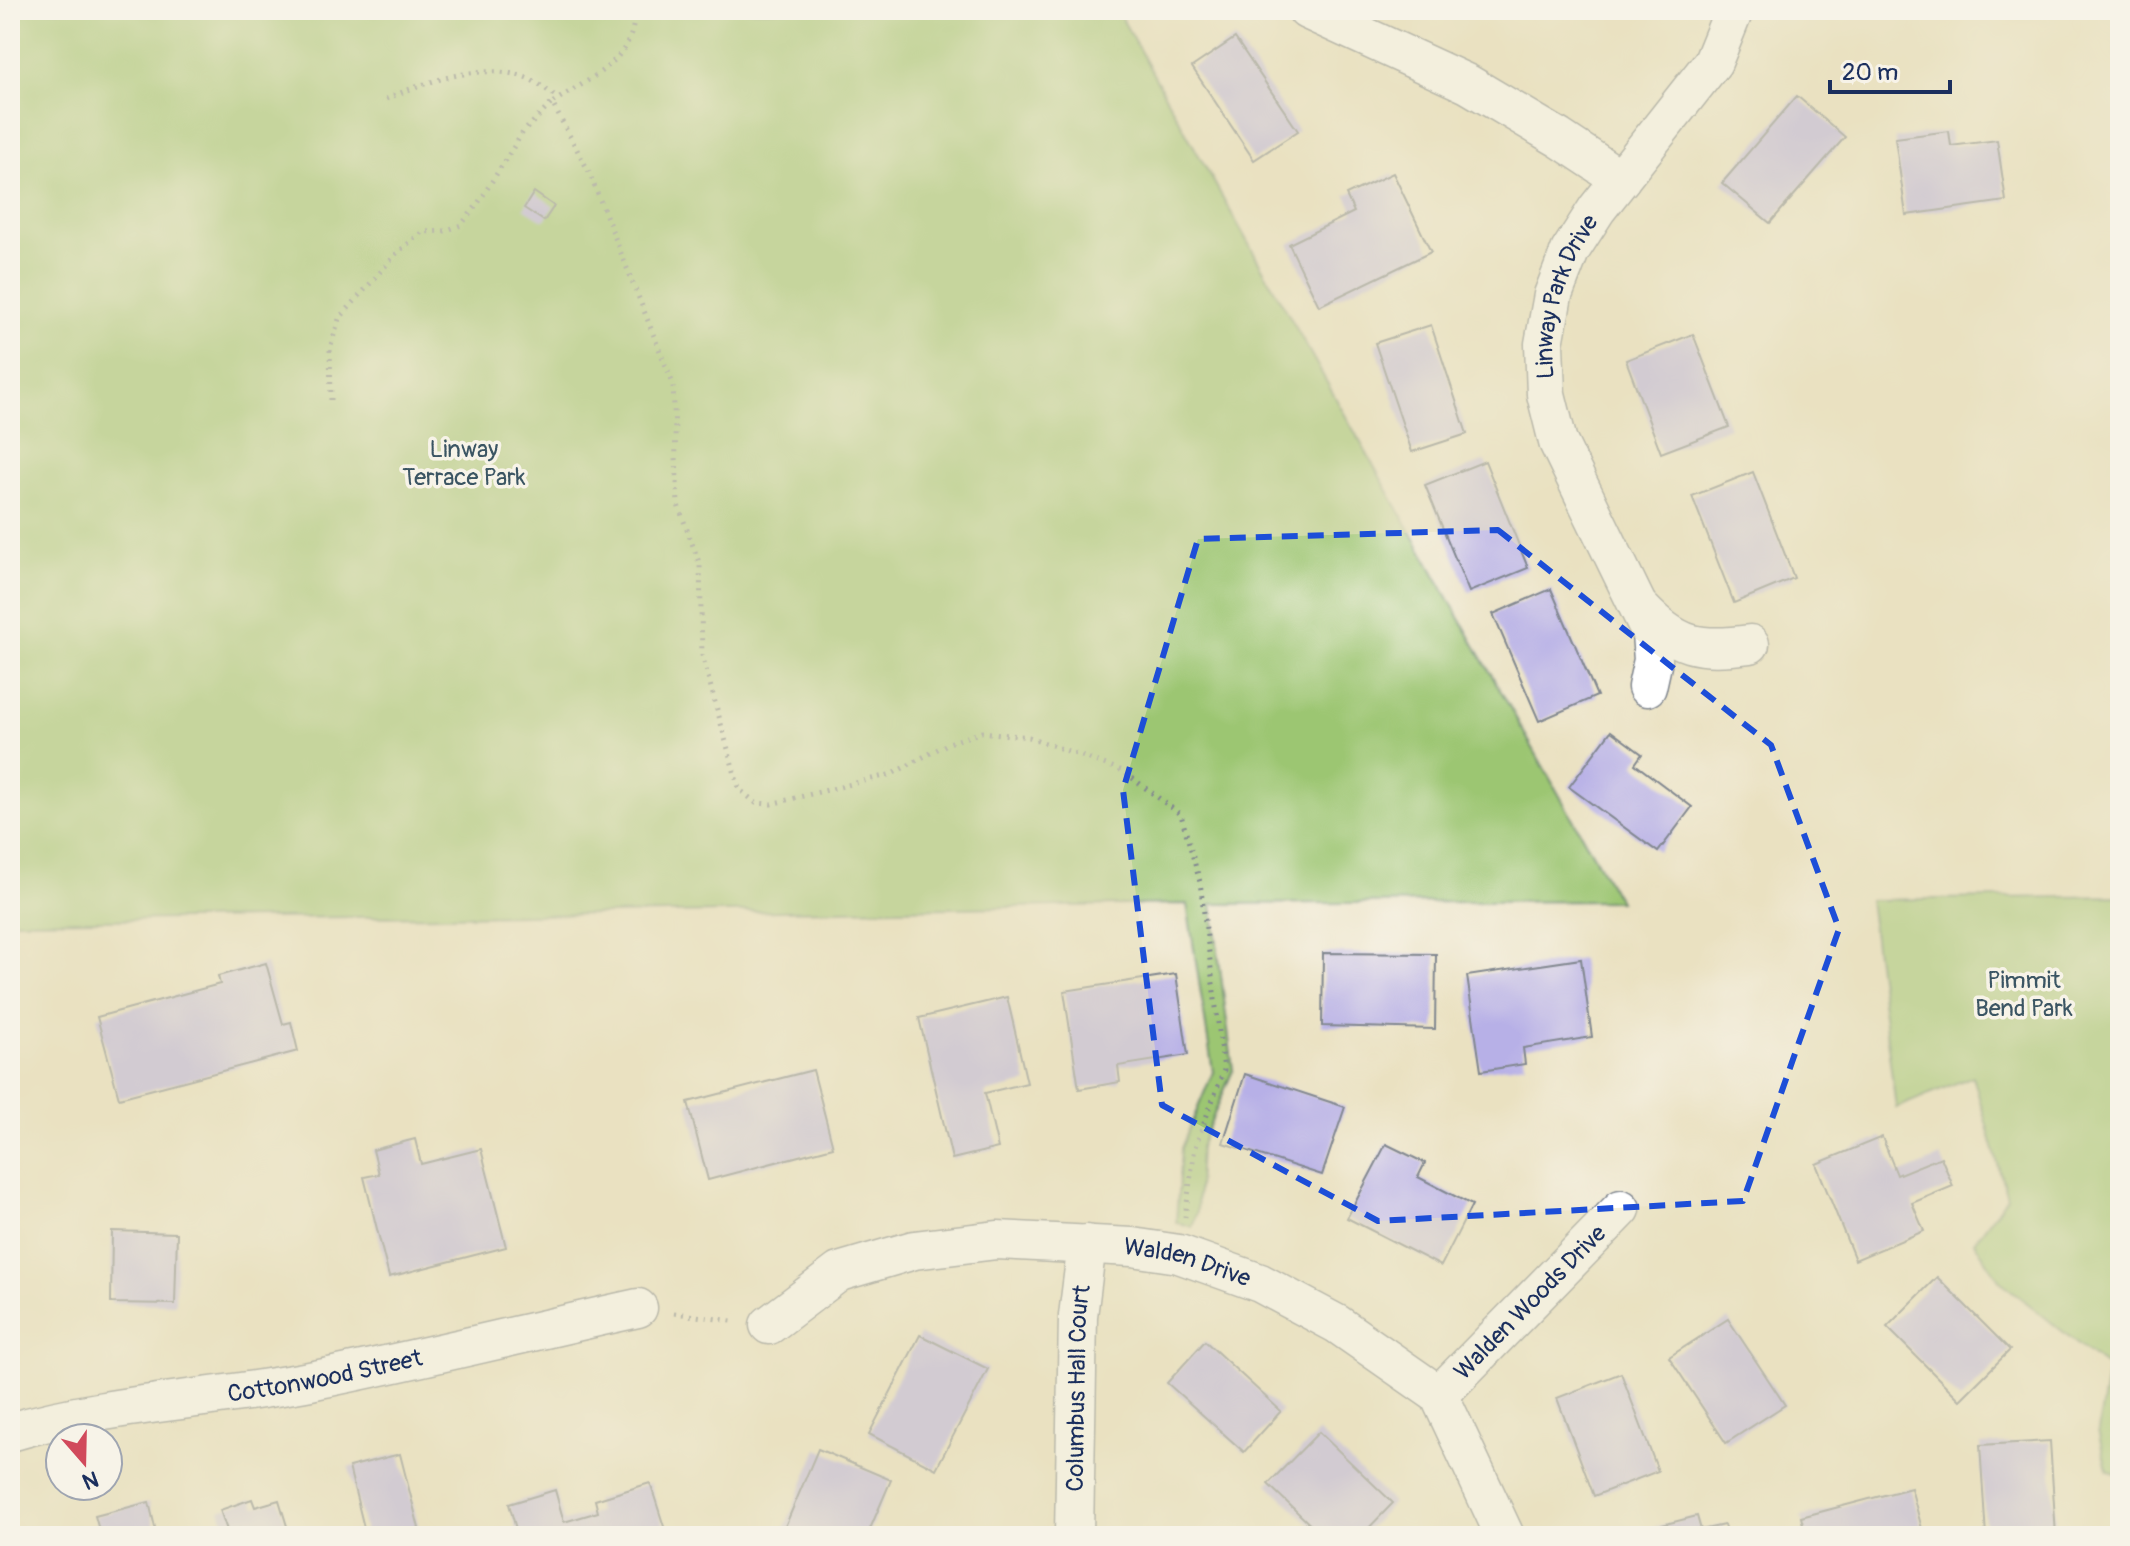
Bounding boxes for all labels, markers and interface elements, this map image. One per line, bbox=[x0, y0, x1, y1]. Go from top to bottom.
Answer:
scale bar bbox=[1830, 44, 1950, 94]
text: 20 m bbox=[1842, 58, 1898, 87]
street label: Linway Park Drive bbox=[1530, 209, 1605, 380]
park label: Linway Terrace Park bbox=[402, 435, 526, 492]
park label: Pimmit Bend Park bbox=[1975, 966, 2073, 1023]
street label: Walden Woods Drive bbox=[1448, 1219, 1612, 1386]
street label: Walden Drive bbox=[1122, 1232, 1255, 1294]
street label: Columbus Hall Court bbox=[1061, 1283, 1097, 1492]
street label: Cottonwood Street bbox=[226, 1343, 425, 1409]
north arrow bbox=[44, 1422, 124, 1502]
text: N bbox=[79, 1464, 102, 1496]

